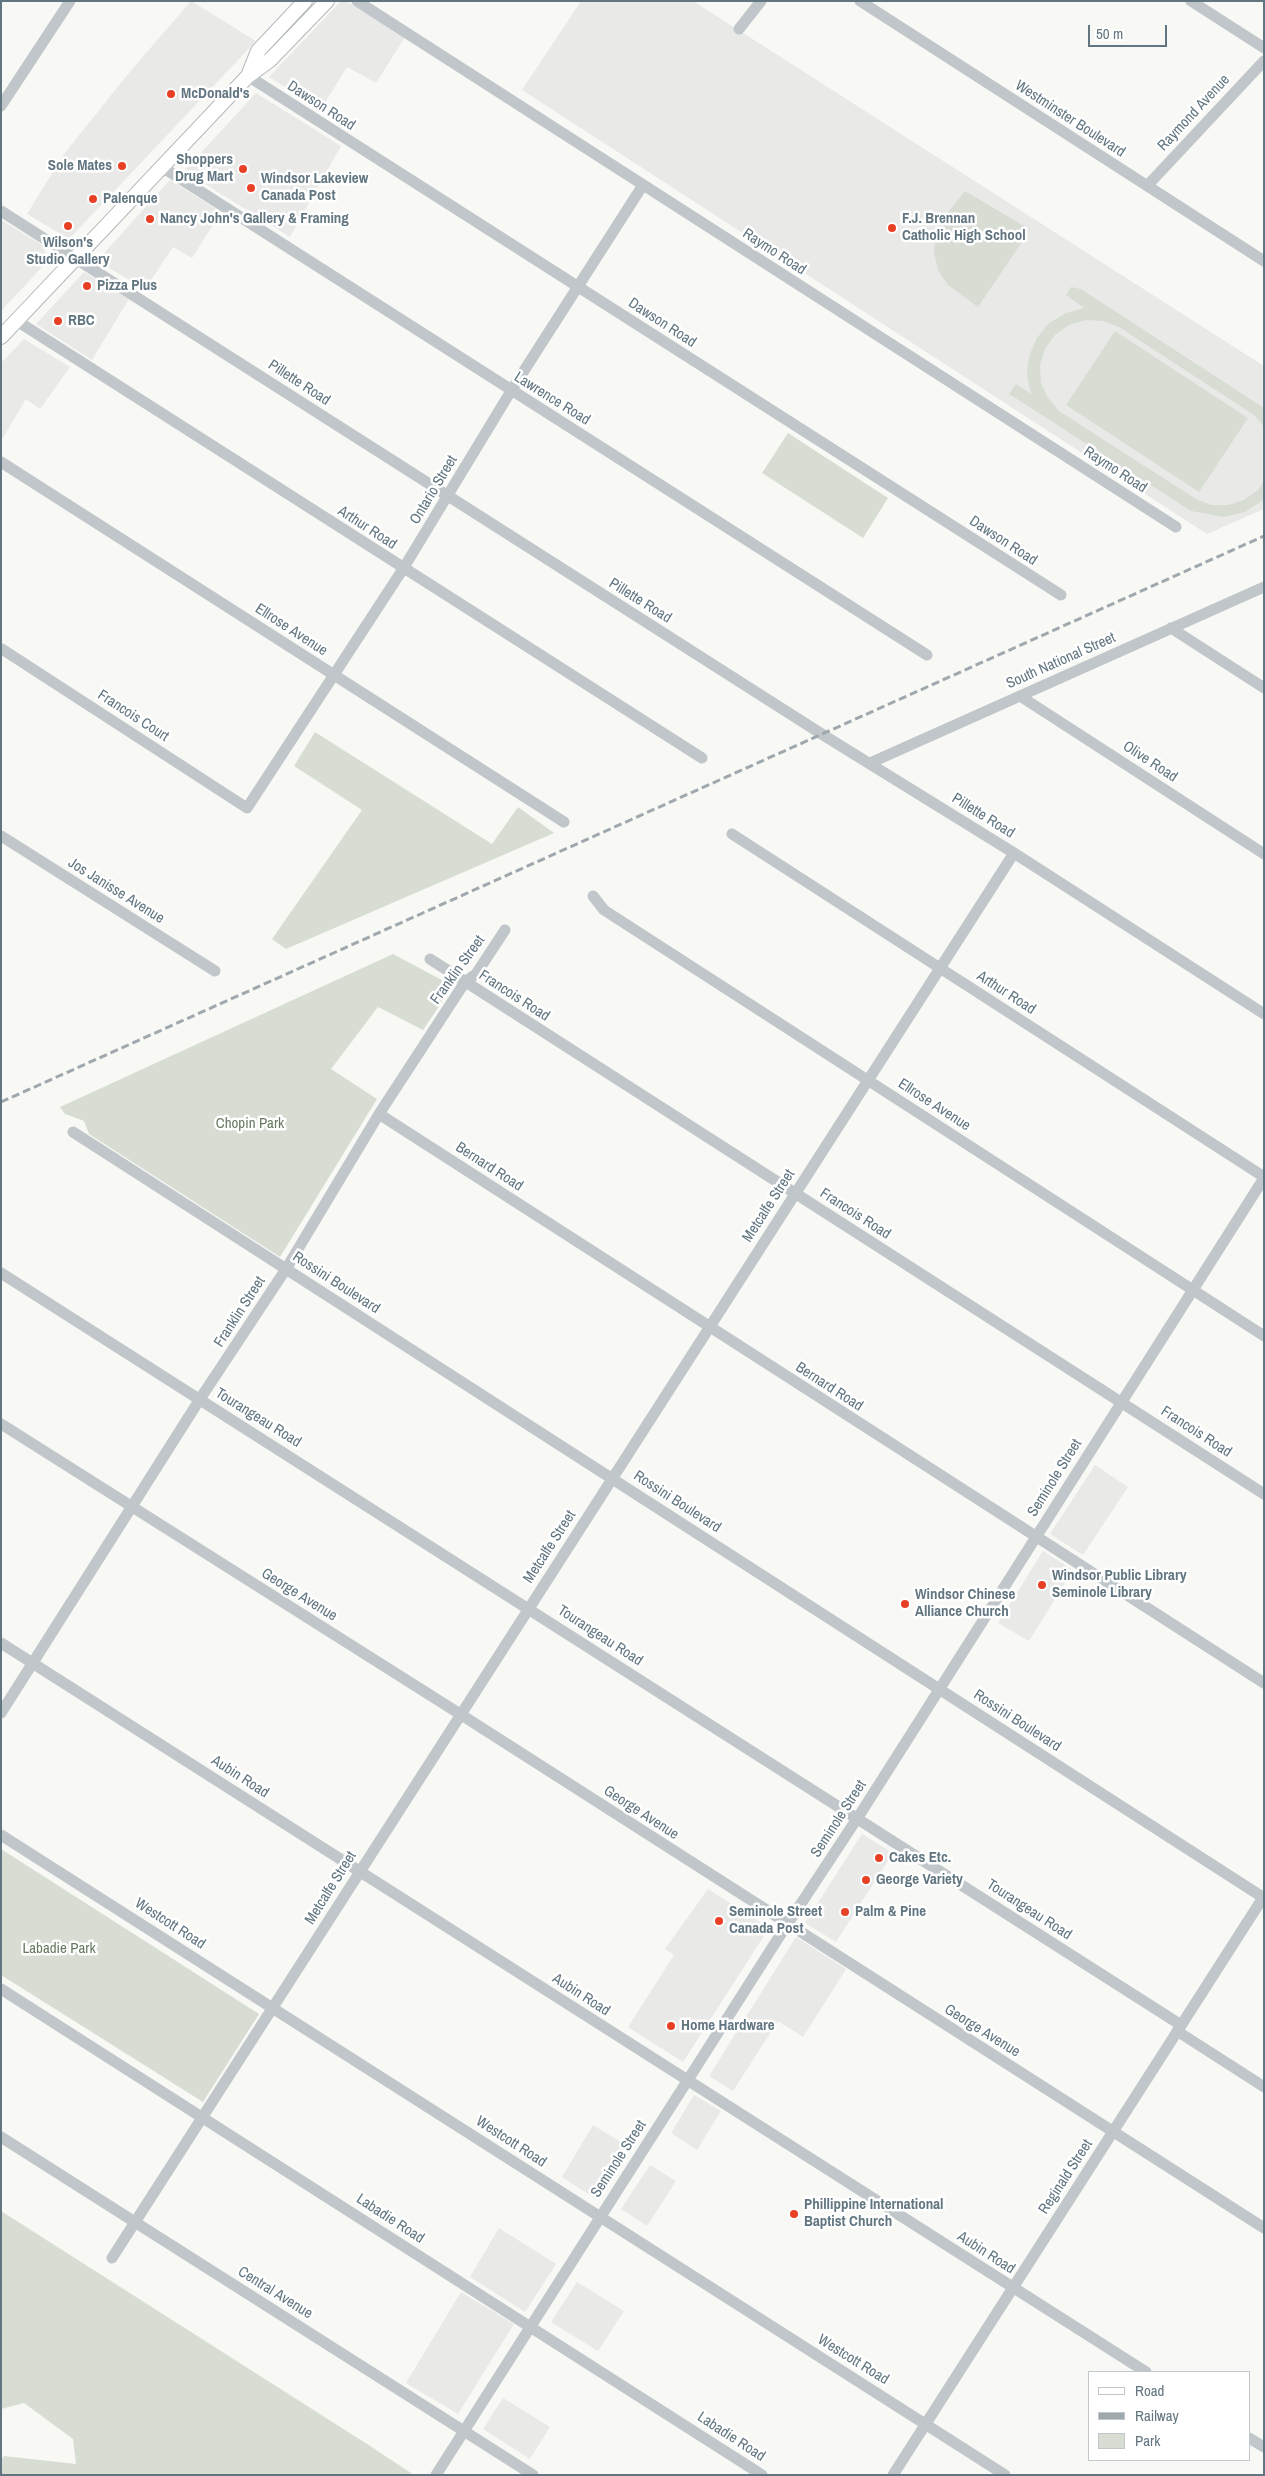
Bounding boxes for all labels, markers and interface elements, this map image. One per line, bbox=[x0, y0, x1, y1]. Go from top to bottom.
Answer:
scale bar bbox=[1090, 15, 1169, 47]
text: 50 m bbox=[1096, 23, 1123, 44]
street label: Raymond Avenue bbox=[1154, 71, 1234, 155]
street label: Dawson Road bbox=[284, 77, 358, 135]
street label: Westminster Boulevard bbox=[1012, 77, 1128, 161]
place label: McDonald's bbox=[181, 85, 250, 103]
marker: McDonald's bbox=[165, 88, 177, 100]
place label: Shoppers Drug Mart bbox=[175, 151, 233, 186]
place label: Sole Mates bbox=[48, 157, 112, 175]
marker: Sole Mates bbox=[116, 160, 128, 172]
marker: Shoppers Drug Mart bbox=[237, 163, 249, 175]
place label: Windsor Lakeview Canada Post bbox=[261, 170, 368, 205]
marker: Windsor Lakeview Canada Post bbox=[245, 182, 257, 194]
place label: Palenque bbox=[103, 190, 158, 208]
marker: Palenque bbox=[87, 193, 99, 205]
place label: Nancy John's Gallery & Framing bbox=[160, 210, 349, 228]
place label: F.J. Brennan Catholic High School bbox=[902, 210, 1026, 245]
marker: Nancy John's Gallery & Framing bbox=[144, 213, 156, 225]
marker: Wilson's Studio Gallery bbox=[62, 220, 74, 232]
marker: F.J. Brennan Catholic High School bbox=[886, 222, 898, 234]
street label: Raymo Road bbox=[739, 225, 809, 279]
place label: Wilson's Studio Gallery bbox=[26, 234, 110, 269]
place label: Pizza Plus bbox=[97, 277, 157, 295]
marker: Pizza Plus bbox=[81, 280, 93, 292]
street label: Dawson Road bbox=[625, 294, 699, 352]
place label: RBC bbox=[68, 312, 95, 330]
marker: RBC bbox=[52, 315, 64, 327]
street label: Pillette Road bbox=[265, 356, 333, 410]
street label: Lawrence Road bbox=[511, 369, 593, 429]
street label: Raymo Road bbox=[1080, 443, 1150, 497]
street label: Ontario Street bbox=[406, 452, 462, 528]
street label: Arthur Road bbox=[334, 502, 400, 554]
street label: Dawson Road bbox=[966, 512, 1040, 570]
street label: Pillette Road bbox=[605, 575, 675, 627]
street label: Ellrose Avenue bbox=[251, 600, 331, 660]
street label: South National Street bbox=[1004, 629, 1118, 693]
street label: Francois Court bbox=[94, 686, 172, 746]
street label: Olive Road bbox=[1119, 738, 1181, 786]
street label: Pillette Road bbox=[948, 790, 1018, 842]
street label: Jos Janisse Avenue bbox=[65, 854, 167, 928]
street label: Franklin Street bbox=[427, 932, 489, 1008]
street label: Francois Road bbox=[475, 966, 553, 1026]
street label: Arthur Road bbox=[973, 967, 1039, 1019]
street label: Ellrose Avenue bbox=[894, 1075, 974, 1135]
park label: Chopin Park bbox=[216, 1115, 284, 1133]
street label: Bernard Road bbox=[452, 1139, 526, 1195]
street label: Metcalfe Street bbox=[739, 1166, 799, 1246]
street label: Francois Road bbox=[816, 1184, 894, 1244]
street label: Rossini Boulevard bbox=[289, 1248, 383, 1318]
street label: Franklin Street bbox=[210, 1273, 270, 1351]
street label: Bernard Road bbox=[792, 1359, 866, 1415]
street label: Tourangeau Road bbox=[212, 1384, 304, 1452]
street label: Francois Road bbox=[1157, 1402, 1235, 1462]
street label: Seminole Street bbox=[1024, 1436, 1086, 1520]
street label: Rossini Boulevard bbox=[630, 1467, 724, 1537]
street label: Metcalfe Street bbox=[520, 1507, 580, 1587]
street label: George Avenue bbox=[258, 1565, 340, 1625]
place label: Windsor Public Library Seminole Library bbox=[1052, 1567, 1187, 1602]
marker: Windsor Public Library Seminole Library bbox=[1036, 1579, 1048, 1591]
place label: Windsor Chinese Alliance Church bbox=[915, 1586, 1015, 1621]
marker: Windsor Chinese Alliance Church bbox=[899, 1598, 911, 1610]
street label: Tourangeau Road bbox=[554, 1602, 646, 1670]
street label: Rossini Boulevard bbox=[970, 1686, 1064, 1756]
street label: Aubin Road bbox=[208, 1752, 272, 1802]
street label: Seminole Street bbox=[807, 1777, 871, 1861]
street label: George Avenue bbox=[600, 1782, 682, 1844]
street label: Metcalfe Street bbox=[301, 1848, 361, 1928]
place label: Cakes Etc. bbox=[889, 1849, 951, 1867]
marker: Cakes Etc. bbox=[873, 1852, 885, 1864]
place label: George Variety bbox=[876, 1871, 963, 1889]
marker: George Variety bbox=[860, 1874, 872, 1886]
street label: Tourangeau Road bbox=[983, 1876, 1075, 1944]
street label: Westcott Road bbox=[131, 1895, 209, 1953]
place label: Seminole Street Canada Post bbox=[729, 1903, 822, 1938]
place label: Palm & Pine bbox=[855, 1903, 926, 1921]
marker: Palm & Pine bbox=[839, 1906, 851, 1918]
marker: Seminole Street Canada Post bbox=[713, 1915, 725, 1927]
park label: Labadie Park bbox=[22, 1940, 96, 1958]
street label: Aubin Road bbox=[549, 1970, 613, 2020]
street label: George Avenue bbox=[941, 2001, 1023, 2061]
place label: Home Hardware bbox=[681, 2017, 775, 2035]
marker: Home Hardware bbox=[665, 2020, 677, 2032]
street label: Westcott Road bbox=[472, 2113, 550, 2171]
street label: Seminole Street bbox=[587, 2117, 651, 2201]
street label: Reginald Street bbox=[1035, 2136, 1097, 2218]
street label: Labadie Road bbox=[353, 2190, 427, 2248]
place label: Phillippine International Baptist Church bbox=[804, 2196, 943, 2231]
marker: Phillippine International Baptist Church bbox=[788, 2208, 800, 2220]
street label: Aubin Road bbox=[954, 2228, 1018, 2278]
street label: Central Avenue bbox=[234, 2263, 316, 2323]
street label: Westcott Road bbox=[814, 2331, 892, 2389]
legend bbox=[1088, 2371, 1250, 2461]
text: Road bbox=[1135, 2380, 1164, 2401]
text: Railway bbox=[1135, 2405, 1179, 2426]
street label: Labadie Road bbox=[694, 2408, 768, 2466]
text: Park bbox=[1135, 2430, 1160, 2451]

